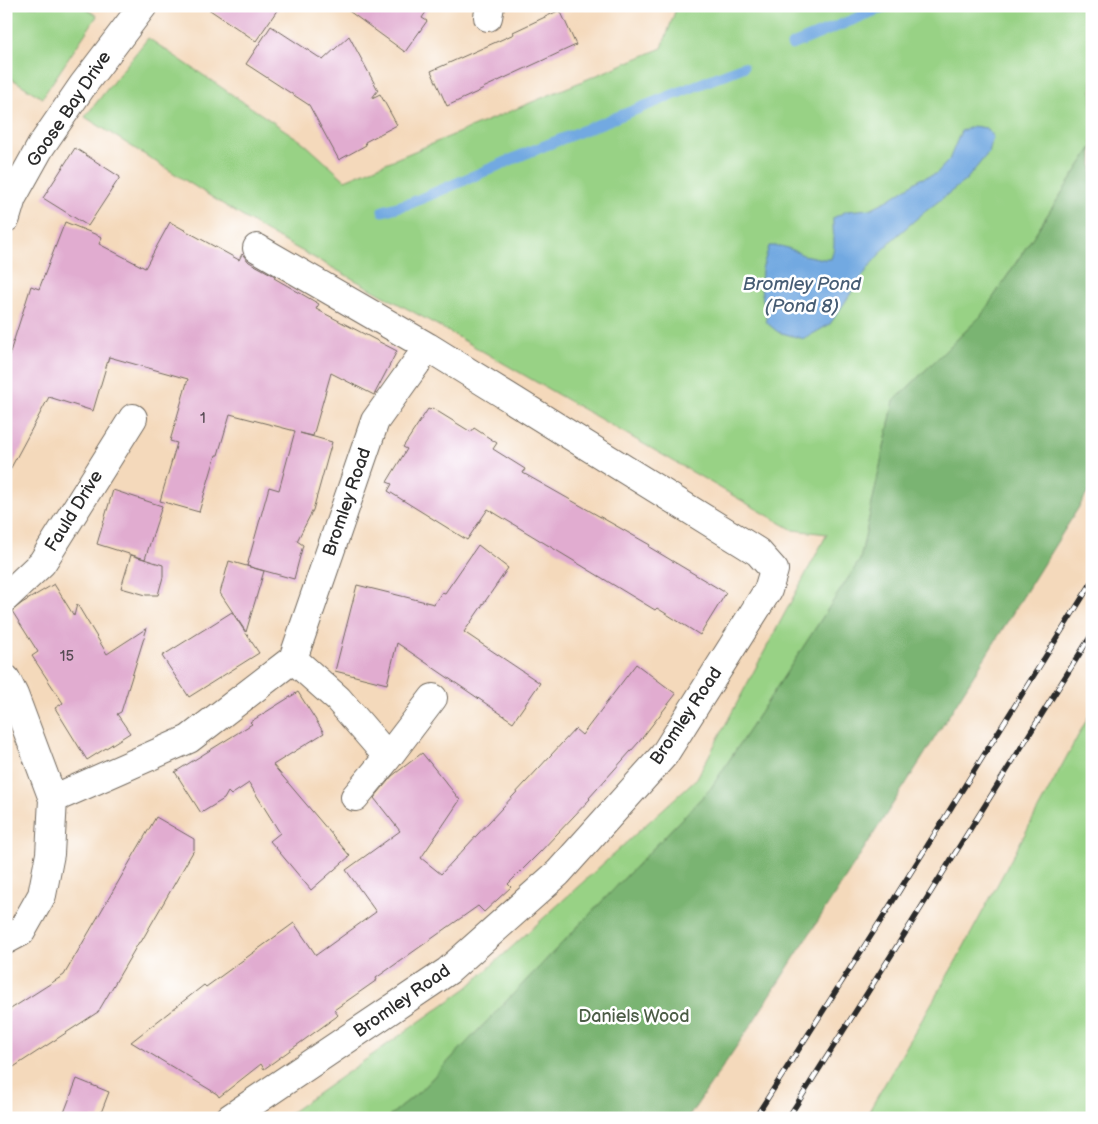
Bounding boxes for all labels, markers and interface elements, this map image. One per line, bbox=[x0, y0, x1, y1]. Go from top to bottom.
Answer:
street label: Goose Bay Drive bbox=[23, 47, 116, 171]
water label: Bromley Pond (Pond 8) bbox=[743, 273, 862, 318]
house number: 1 bbox=[200, 409, 206, 428]
street label: Bromley Road bbox=[319, 445, 375, 559]
street label: Fauld Drive bbox=[41, 466, 107, 555]
house number: 15 bbox=[60, 647, 74, 666]
street label: Bromley Road bbox=[646, 663, 726, 769]
street label: Bromley Road bbox=[350, 960, 454, 1042]
park label: Daniels Wood bbox=[578, 1006, 690, 1027]

